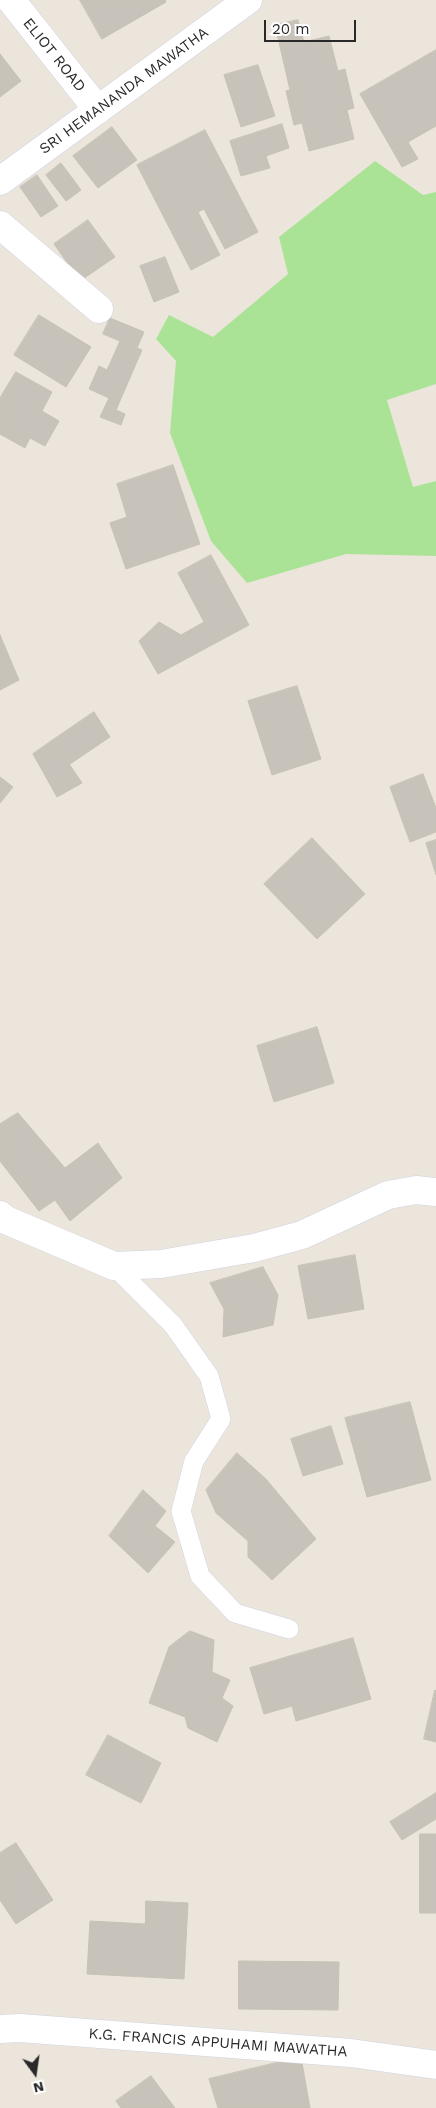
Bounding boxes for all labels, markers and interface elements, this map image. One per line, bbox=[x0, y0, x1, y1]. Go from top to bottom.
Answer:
scale bar bbox=[266, 10, 358, 42]
street label: ELIOT ROAD bbox=[19, 15, 89, 95]
text: 20 m bbox=[272, 20, 310, 38]
street label: SRI HEMANANDA MAWATHA bbox=[36, 24, 212, 158]
street label: K.G. FRANCIS APPUHAMI MAWATHA bbox=[88, 2025, 348, 2061]
north arrow bbox=[10, 2048, 60, 2098]
text: N bbox=[32, 2079, 46, 2097]

